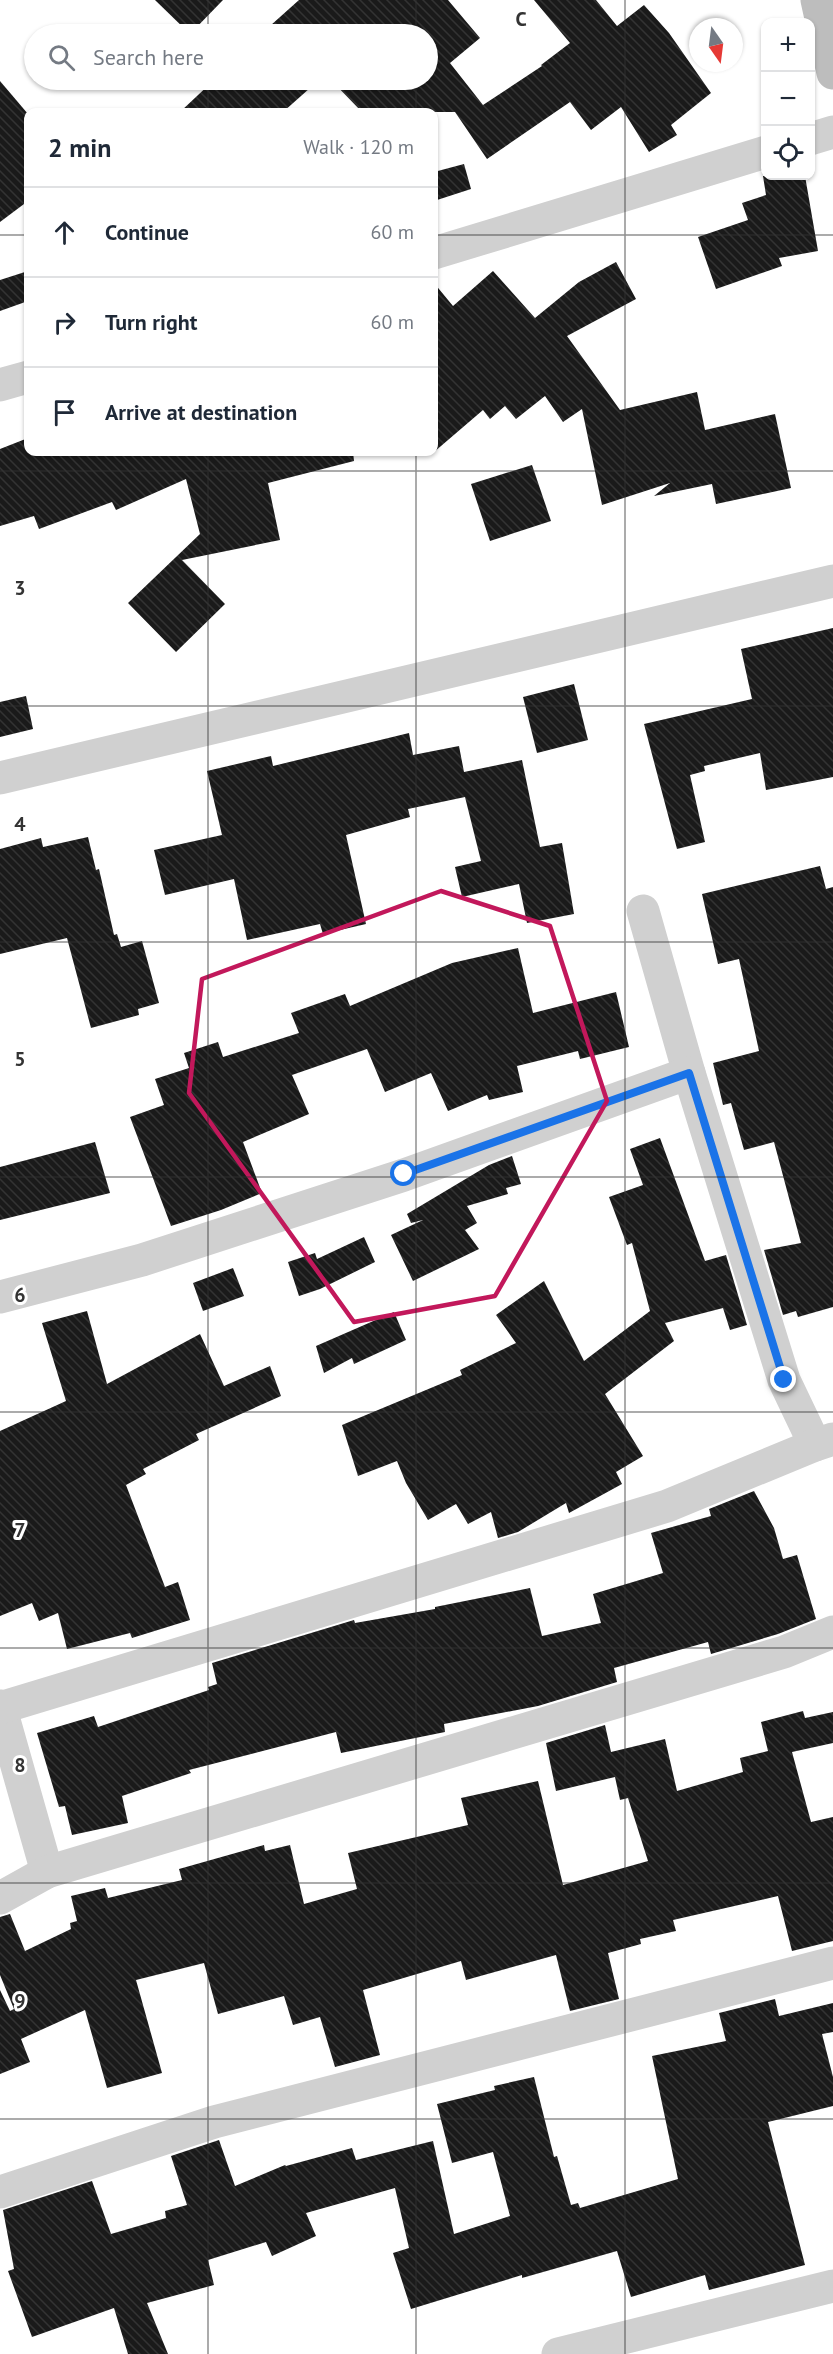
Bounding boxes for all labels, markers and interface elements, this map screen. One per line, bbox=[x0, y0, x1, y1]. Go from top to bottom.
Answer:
text: C bbox=[515, 6, 527, 32]
north arrow bbox=[689, 18, 743, 72]
map controls bbox=[761, 18, 815, 180]
button: + bbox=[761, 18, 815, 72]
search box bbox=[24, 24, 438, 90]
icon: search bbox=[45, 41, 78, 74]
text: Search here bbox=[93, 43, 204, 71]
button: − bbox=[761, 72, 815, 126]
button: locate bbox=[761, 126, 815, 180]
text: 2 min bbox=[48, 131, 111, 164]
text: Walk · 120 m bbox=[303, 134, 414, 160]
icon: ahead bbox=[48, 216, 81, 249]
text: Continue bbox=[105, 218, 189, 246]
text: 60 m bbox=[371, 219, 414, 245]
icon: right bbox=[48, 306, 81, 339]
text: Turn right bbox=[105, 308, 197, 336]
text: 60 m bbox=[371, 309, 414, 335]
icon: arrive bbox=[48, 396, 81, 429]
text: Arrive at destination bbox=[105, 398, 297, 426]
text: 3 bbox=[14, 575, 26, 601]
text: 4 bbox=[14, 811, 26, 837]
text: 5 bbox=[14, 1046, 26, 1072]
route start bbox=[390, 1160, 416, 1186]
text: 6 bbox=[14, 1282, 26, 1308]
route end bbox=[770, 1366, 796, 1392]
text: 7 bbox=[14, 1517, 26, 1543]
text: 8 bbox=[14, 1752, 26, 1778]
text: 9 bbox=[14, 1988, 26, 2014]

